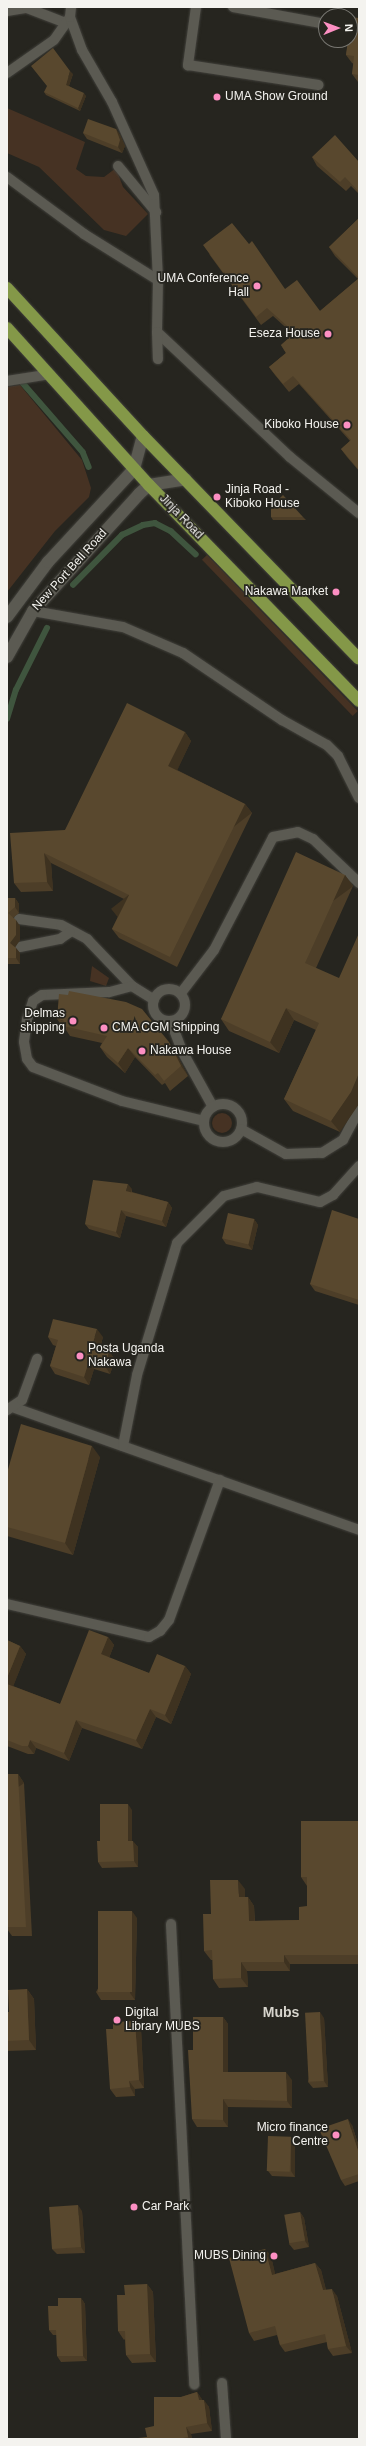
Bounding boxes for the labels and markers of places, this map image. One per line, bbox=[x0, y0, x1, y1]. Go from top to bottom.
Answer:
place label: UMA Show Ground bbox=[225, 90, 328, 104]
marker: UMA Show Ground bbox=[212, 92, 222, 102]
place label: UMA Conference Hall bbox=[157, 272, 249, 300]
marker: UMA Conference Hall bbox=[252, 281, 262, 291]
place label: Eseza House bbox=[249, 327, 320, 341]
marker: Eseza House bbox=[323, 329, 333, 339]
place label: Kiboko House bbox=[264, 418, 339, 432]
marker: Kiboko House bbox=[342, 420, 352, 430]
place label: Jinja Road - Kiboko House bbox=[225, 483, 300, 511]
marker: Jinja Road - Kiboko House bbox=[212, 492, 222, 502]
place label: Nakawa Market bbox=[245, 585, 328, 599]
marker: Nakawa Market bbox=[331, 587, 341, 597]
place label: Delmas shipping bbox=[20, 1007, 65, 1035]
marker: Delmas shipping bbox=[68, 1016, 78, 1026]
place label: CMA CGM Shipping bbox=[112, 1021, 220, 1035]
marker: CMA CGM Shipping bbox=[99, 1023, 109, 1033]
place label: Nakawa House bbox=[150, 1044, 231, 1058]
marker: Nakawa House bbox=[137, 1046, 147, 1056]
place label: Posta Uganda Nakawa bbox=[88, 1342, 164, 1370]
marker: Posta Uganda Nakawa bbox=[75, 1351, 85, 1361]
place label: Digital Library MUBS bbox=[125, 2006, 200, 2034]
marker: Digital Library MUBS bbox=[112, 2015, 122, 2025]
place label: Micro finance Centre bbox=[257, 2121, 328, 2149]
marker: Micro finance Centre bbox=[331, 2130, 341, 2140]
place label: Car Park bbox=[142, 2200, 189, 2214]
marker: Car Park bbox=[129, 2202, 139, 2212]
place label: MUBS Dining bbox=[194, 2249, 266, 2263]
marker: MUBS Dining bbox=[269, 2251, 279, 2261]

